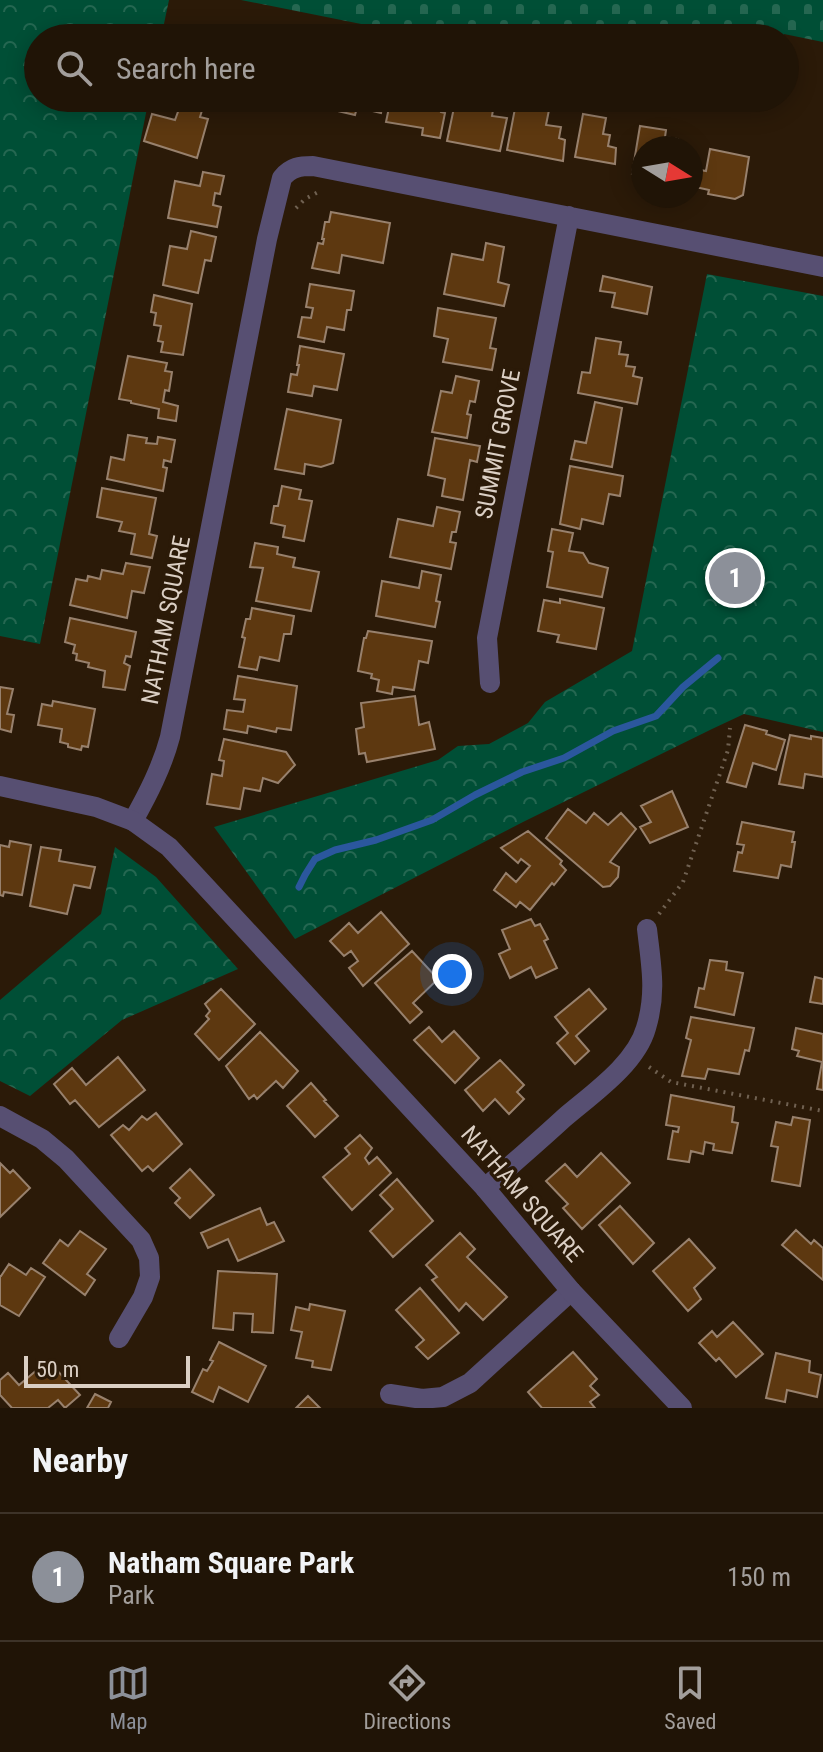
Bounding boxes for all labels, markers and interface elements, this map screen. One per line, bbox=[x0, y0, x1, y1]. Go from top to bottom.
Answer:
search box bbox=[24, 24, 799, 112]
icon: search bbox=[52, 46, 96, 90]
text: Search here bbox=[116, 51, 256, 86]
north arrow bbox=[631, 136, 703, 208]
street label: SUMMIT GROVE bbox=[470, 367, 526, 521]
street label: NATHAM SQUARE bbox=[136, 533, 196, 707]
pin: 1 bbox=[709, 548, 761, 608]
your location bbox=[432, 954, 472, 994]
street label: NATHAM SQUARE bbox=[455, 1120, 589, 1268]
scale bar bbox=[24, 1352, 190, 1388]
text: 50 m bbox=[36, 1357, 79, 1382]
text: Nearby bbox=[32, 1440, 128, 1480]
text: Natham Square Park bbox=[108, 1545, 354, 1580]
text: 1 bbox=[51, 1562, 65, 1592]
text: 150 m bbox=[727, 1562, 791, 1592]
text: Park bbox=[108, 1580, 154, 1610]
tab: Map bbox=[106, 1661, 150, 1734]
tab: Directions bbox=[363, 1661, 451, 1734]
tab: Saved bbox=[664, 1661, 717, 1734]

